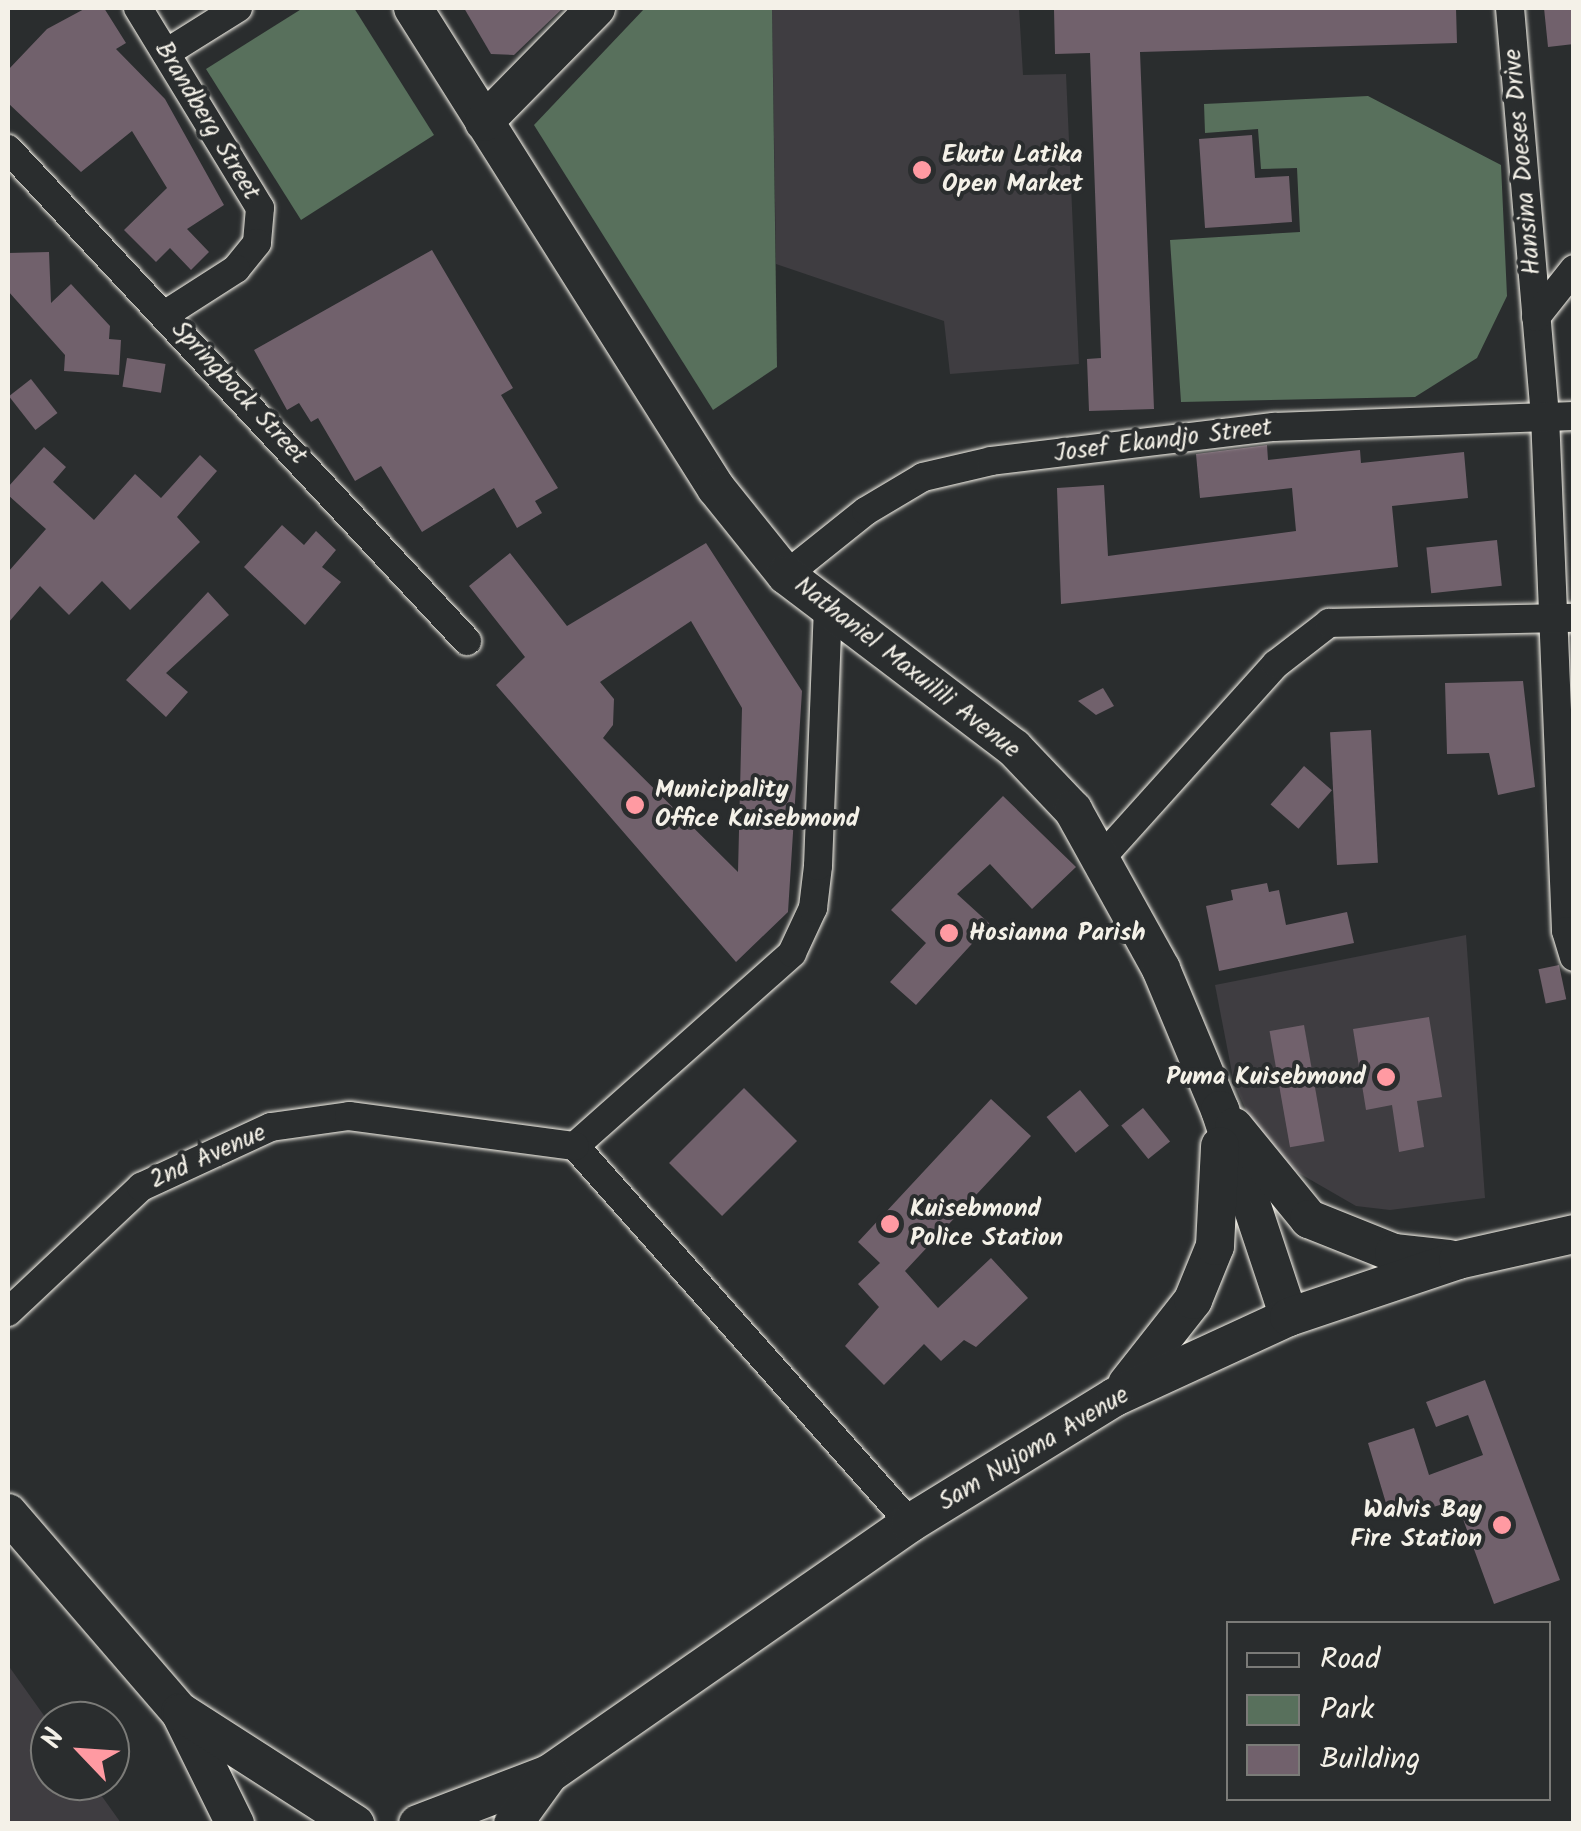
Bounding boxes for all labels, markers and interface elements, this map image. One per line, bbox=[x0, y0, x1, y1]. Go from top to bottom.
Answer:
street label: Brandberg Street bbox=[148, 36, 266, 206]
street label: Hansina Doeses Drive bbox=[1498, 48, 1548, 276]
place label: Ekutu Latika Open Market bbox=[942, 141, 1083, 200]
marker: Ekutu Latika Open Market bbox=[911, 159, 933, 181]
street label: Springbock Street bbox=[165, 315, 313, 471]
street label: Josef Ekandjo Street bbox=[1052, 413, 1274, 469]
street label: Nathaniel Maxuilili Avenue bbox=[788, 571, 1026, 765]
place label: Municipality Office Kuisebmond bbox=[655, 776, 859, 835]
marker: Municipality Office Kuisebmond bbox=[624, 794, 646, 816]
place label: Hosianna Parish bbox=[969, 918, 1145, 948]
marker: Hosianna Parish bbox=[938, 922, 960, 944]
place label: Puma Kuisebmond bbox=[1166, 1062, 1366, 1092]
marker: Puma Kuisebmond bbox=[1375, 1066, 1397, 1088]
street label: 2nd Avenue bbox=[145, 1118, 271, 1196]
place label: Kuisebmond Police Station bbox=[910, 1195, 1063, 1254]
marker: Kuisebmond Police Station bbox=[879, 1213, 901, 1235]
street label: Sam Nujoma Avenue bbox=[933, 1380, 1135, 1518]
place label: Walvis Bay Fire Station bbox=[1350, 1496, 1482, 1555]
marker: Walvis Bay Fire Station bbox=[1491, 1514, 1513, 1536]
legend bbox=[1226, 1621, 1551, 1801]
text: Road bbox=[1320, 1636, 1380, 1684]
text: Park bbox=[1320, 1686, 1374, 1734]
north arrow bbox=[30, 1701, 130, 1801]
text: N bbox=[30, 1721, 78, 1756]
text: Building bbox=[1320, 1736, 1420, 1784]

